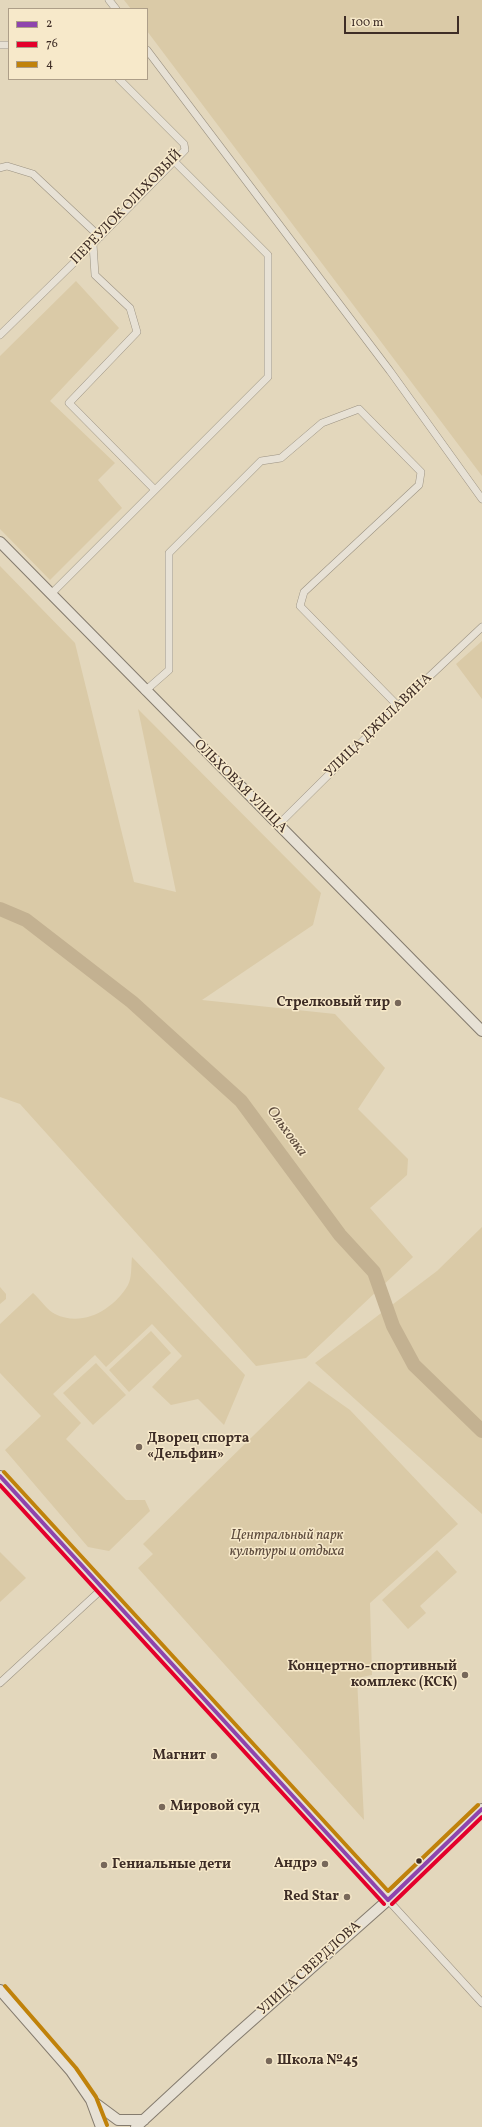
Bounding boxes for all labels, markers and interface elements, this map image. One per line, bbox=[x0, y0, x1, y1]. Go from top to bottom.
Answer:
legend bbox=[8, 8, 148, 80]
scale bar bbox=[346, 8, 461, 34]
text: 100 m bbox=[351, 15, 383, 31]
text: 2 bbox=[46, 16, 52, 32]
text: 76 bbox=[46, 36, 58, 52]
text: 4 bbox=[46, 56, 53, 72]
street label: ПЕРЕУЛОК ОЛЬХОВЫЙ bbox=[68, 147, 186, 269]
street label: УЛИЦА ДЖИЛАВЯНА bbox=[322, 670, 436, 782]
street label: ОЛЬХОВАЯ УЛИЦА bbox=[190, 737, 290, 837]
place label: Стрелковый тир bbox=[276, 995, 390, 1011]
marker: Стрелковый тир bbox=[393, 998, 403, 1008]
water label: Ольховка bbox=[262, 1103, 310, 1161]
place label: Дворец спорта «Дельфин» bbox=[147, 1431, 249, 1464]
marker: Дворец спорта «Дельфин» bbox=[134, 1442, 144, 1452]
park label: Центральный парк культуры и отдыха bbox=[230, 1528, 344, 1560]
place label: Концертно-спортивный комплекс (КСК) bbox=[288, 1659, 457, 1692]
marker: Концертно-спортивный комплекс (КСК) bbox=[460, 1670, 470, 1680]
place label: Магнит bbox=[152, 1748, 206, 1764]
marker: Магнит bbox=[209, 1751, 219, 1761]
place label: Мировой суд bbox=[170, 1799, 259, 1815]
marker: Мировой суд bbox=[157, 1802, 167, 1812]
place label: Андрэ bbox=[274, 1856, 317, 1872]
unlabelled marker bbox=[414, 1856, 424, 1866]
place label: Гениальные дети bbox=[112, 1857, 231, 1873]
marker: Андрэ bbox=[320, 1859, 330, 1869]
marker: Гениальные дети bbox=[99, 1860, 109, 1870]
place label: Red Star bbox=[284, 1889, 339, 1905]
marker: Red Star bbox=[342, 1892, 352, 1902]
street label: УЛИЦА СВЕРДЛОВА bbox=[255, 1918, 365, 2020]
place label: Школа №45 bbox=[277, 2053, 358, 2069]
marker: Школа №45 bbox=[264, 2056, 274, 2066]

